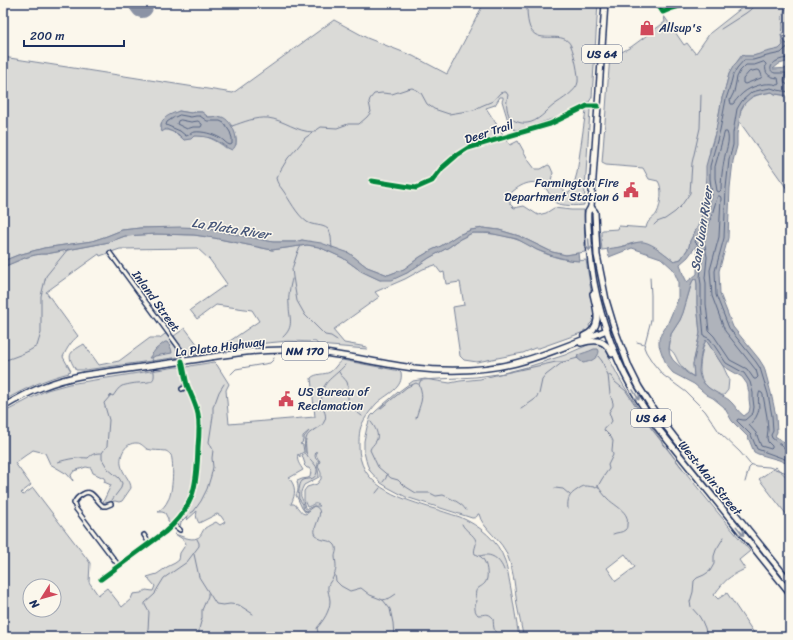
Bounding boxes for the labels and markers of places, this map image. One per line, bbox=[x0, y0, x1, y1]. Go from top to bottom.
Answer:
place label: Allsup's bbox=[658, 17, 702, 39]
shop icon: Allsup's bbox=[638, 19, 656, 37]
place label: Farmington Fire Department Station 6 bbox=[504, 172, 619, 208]
public building icon: Farmington Fire Department Station 6 bbox=[622, 181, 640, 199]
place label: US Bureau of Reclamation bbox=[298, 381, 370, 417]
public building icon: US Bureau of Reclamation bbox=[277, 390, 295, 408]

